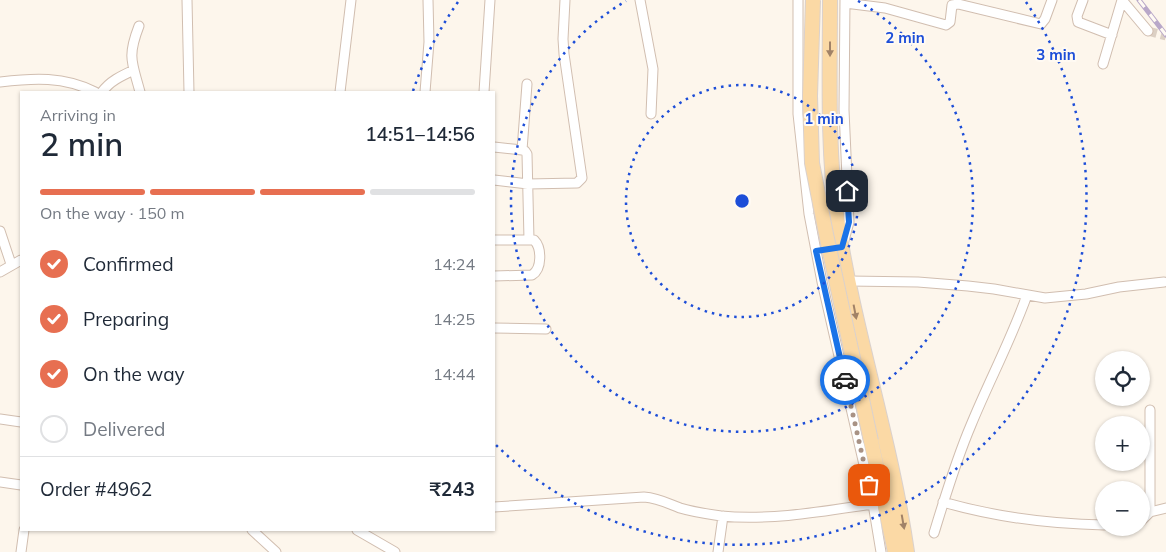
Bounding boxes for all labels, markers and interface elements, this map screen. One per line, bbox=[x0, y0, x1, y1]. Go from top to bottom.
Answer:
text: 2 min bbox=[885, 28, 925, 47]
one-way arrow bbox=[826, 41, 834, 57]
text: 3 min bbox=[1036, 45, 1076, 64]
text: Arriving in bbox=[40, 105, 116, 125]
text: 1 min bbox=[804, 109, 844, 128]
text: 14:51–14:56 bbox=[365, 122, 475, 146]
text: 2 min bbox=[40, 124, 123, 164]
pin bbox=[826, 170, 868, 212]
icon: home bbox=[833, 177, 861, 205]
centre of rings bbox=[733, 192, 751, 210]
text: On the way · 150 m bbox=[40, 203, 185, 223]
icon: check bbox=[40, 250, 68, 278]
text: Confirmed bbox=[83, 252, 174, 276]
text: 14:24 bbox=[433, 254, 475, 274]
icon: check bbox=[40, 305, 68, 333]
one-way arrow bbox=[852, 305, 860, 321]
text: Preparing bbox=[83, 307, 169, 331]
text: 14:25 bbox=[433, 309, 475, 329]
map controls bbox=[1095, 351, 1150, 536]
button: locate bbox=[1095, 351, 1150, 406]
courier bbox=[820, 355, 870, 405]
icon: check bbox=[40, 360, 68, 388]
text: On the way bbox=[83, 362, 185, 386]
text: 14:44 bbox=[433, 364, 475, 384]
icon: car bbox=[831, 366, 859, 394]
button: + bbox=[1095, 416, 1150, 471]
text: Delivered bbox=[83, 417, 165, 441]
pin bbox=[848, 464, 890, 506]
icon: bag bbox=[855, 471, 883, 499]
text: Order #4962 bbox=[40, 477, 152, 501]
text: ₹243 bbox=[429, 477, 475, 501]
button: − bbox=[1095, 481, 1150, 536]
one-way arrow bbox=[899, 514, 907, 530]

